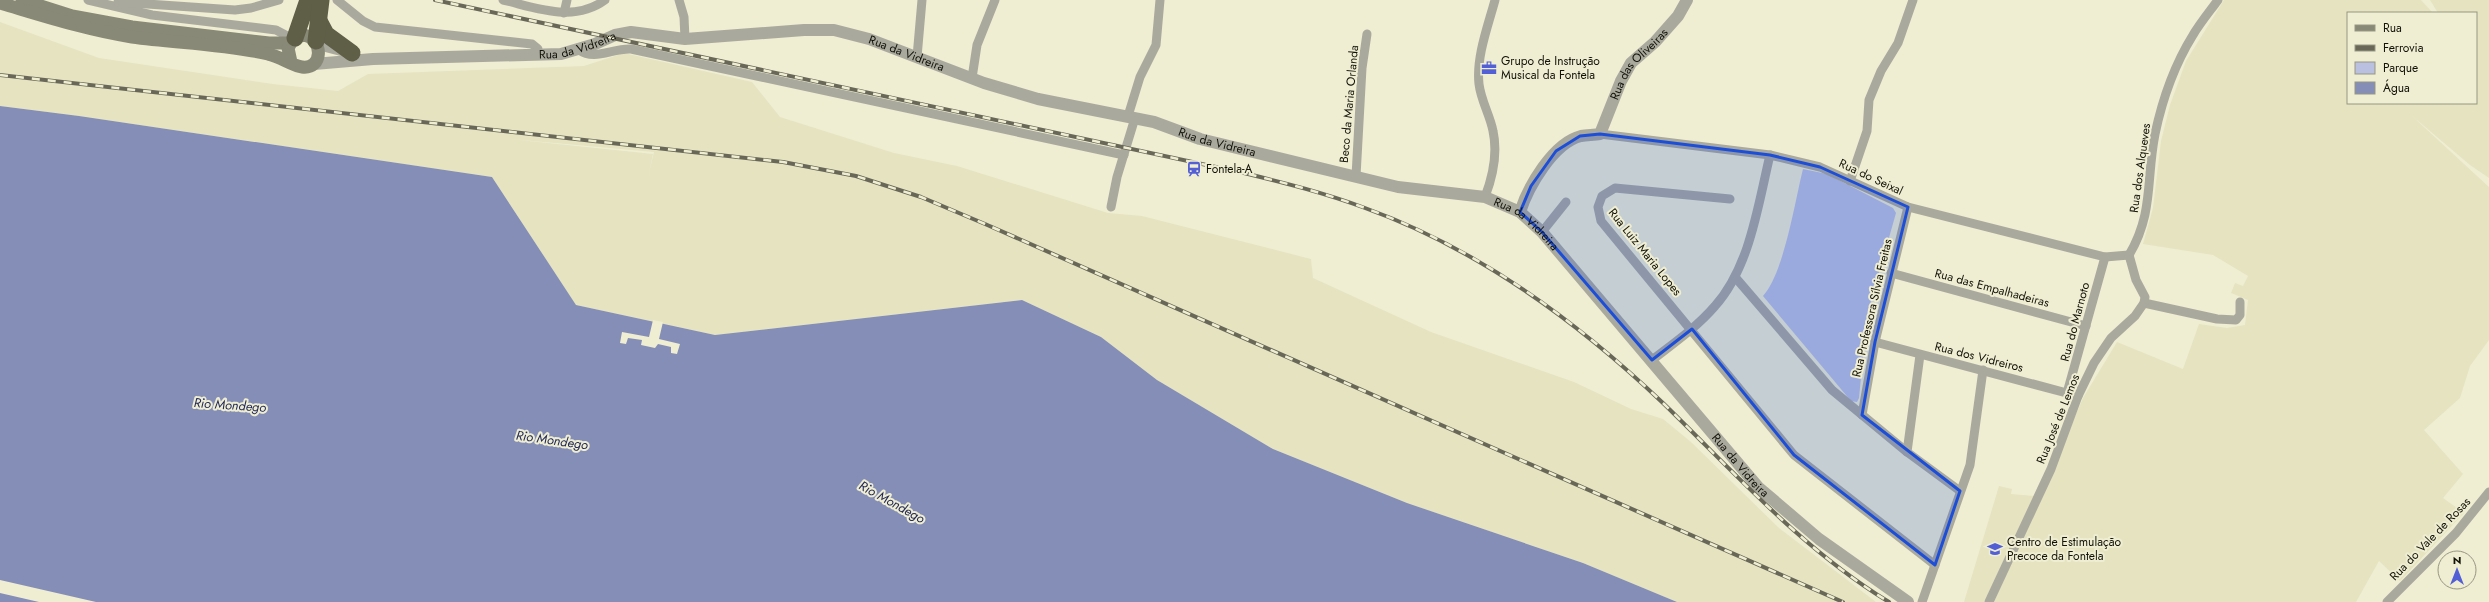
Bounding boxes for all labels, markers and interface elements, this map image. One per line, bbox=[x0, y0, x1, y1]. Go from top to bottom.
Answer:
legend bbox=[2347, 12, 2477, 104]
text: Rua bbox=[2383, 19, 2402, 37]
street label: Rua das Oliveiras bbox=[1605, 24, 1672, 103]
street label: Rua da Vidreira bbox=[539, 27, 619, 64]
street label: Rua da Vidreira bbox=[866, 31, 947, 76]
text: Ferrovia bbox=[2383, 39, 2424, 57]
street label: Beco da Maria Orlanda bbox=[1335, 44, 1363, 164]
place label: Grupo de Instrução Musical da Fontela bbox=[1501, 52, 1600, 84]
office icon: Grupo de Instrução Musical da Fontela bbox=[1480, 59, 1498, 77]
text: Parque bbox=[2383, 59, 2418, 77]
text: Água bbox=[2383, 79, 2410, 97]
street label: Rua dos Alqueves bbox=[2125, 122, 2155, 214]
street label: Rua da Vidreira bbox=[1176, 123, 1258, 161]
street label: Rua do Seixal bbox=[1836, 154, 1906, 200]
station icon: Fontela-A bbox=[1185, 160, 1203, 178]
place label: Fontela-A bbox=[1206, 160, 1253, 178]
street label: Rua da Vidreira bbox=[1491, 193, 1563, 255]
street label: Rua Luiz Maria Lopes bbox=[1604, 204, 1686, 300]
street label: Rua Professora Sílvia Freitas bbox=[1847, 237, 1897, 379]
street label: Rua das Empalhadeiras bbox=[1933, 264, 2051, 312]
street label: Rua do Marnoto bbox=[2056, 280, 2094, 364]
street label: Rua dos Vidreiros bbox=[1933, 337, 2025, 377]
street label: Rua José de Lemos bbox=[2032, 371, 2084, 467]
water label: Rio Mondego bbox=[193, 393, 267, 417]
water label: Rio Mondego bbox=[515, 426, 589, 454]
street label: Rua da Vidreira bbox=[1707, 429, 1773, 502]
water label: Rio Mondego bbox=[856, 476, 928, 528]
street label: Rua do Vale de Rosas bbox=[2385, 493, 2475, 585]
place label: Centro de Estimulação Precoce da Fontela bbox=[2007, 533, 2121, 565]
school or university icon: Centro de Estimulação Precoce da Fontela bbox=[1986, 540, 2004, 558]
north arrow bbox=[2437, 550, 2477, 590]
text: N bbox=[2453, 552, 2461, 568]

